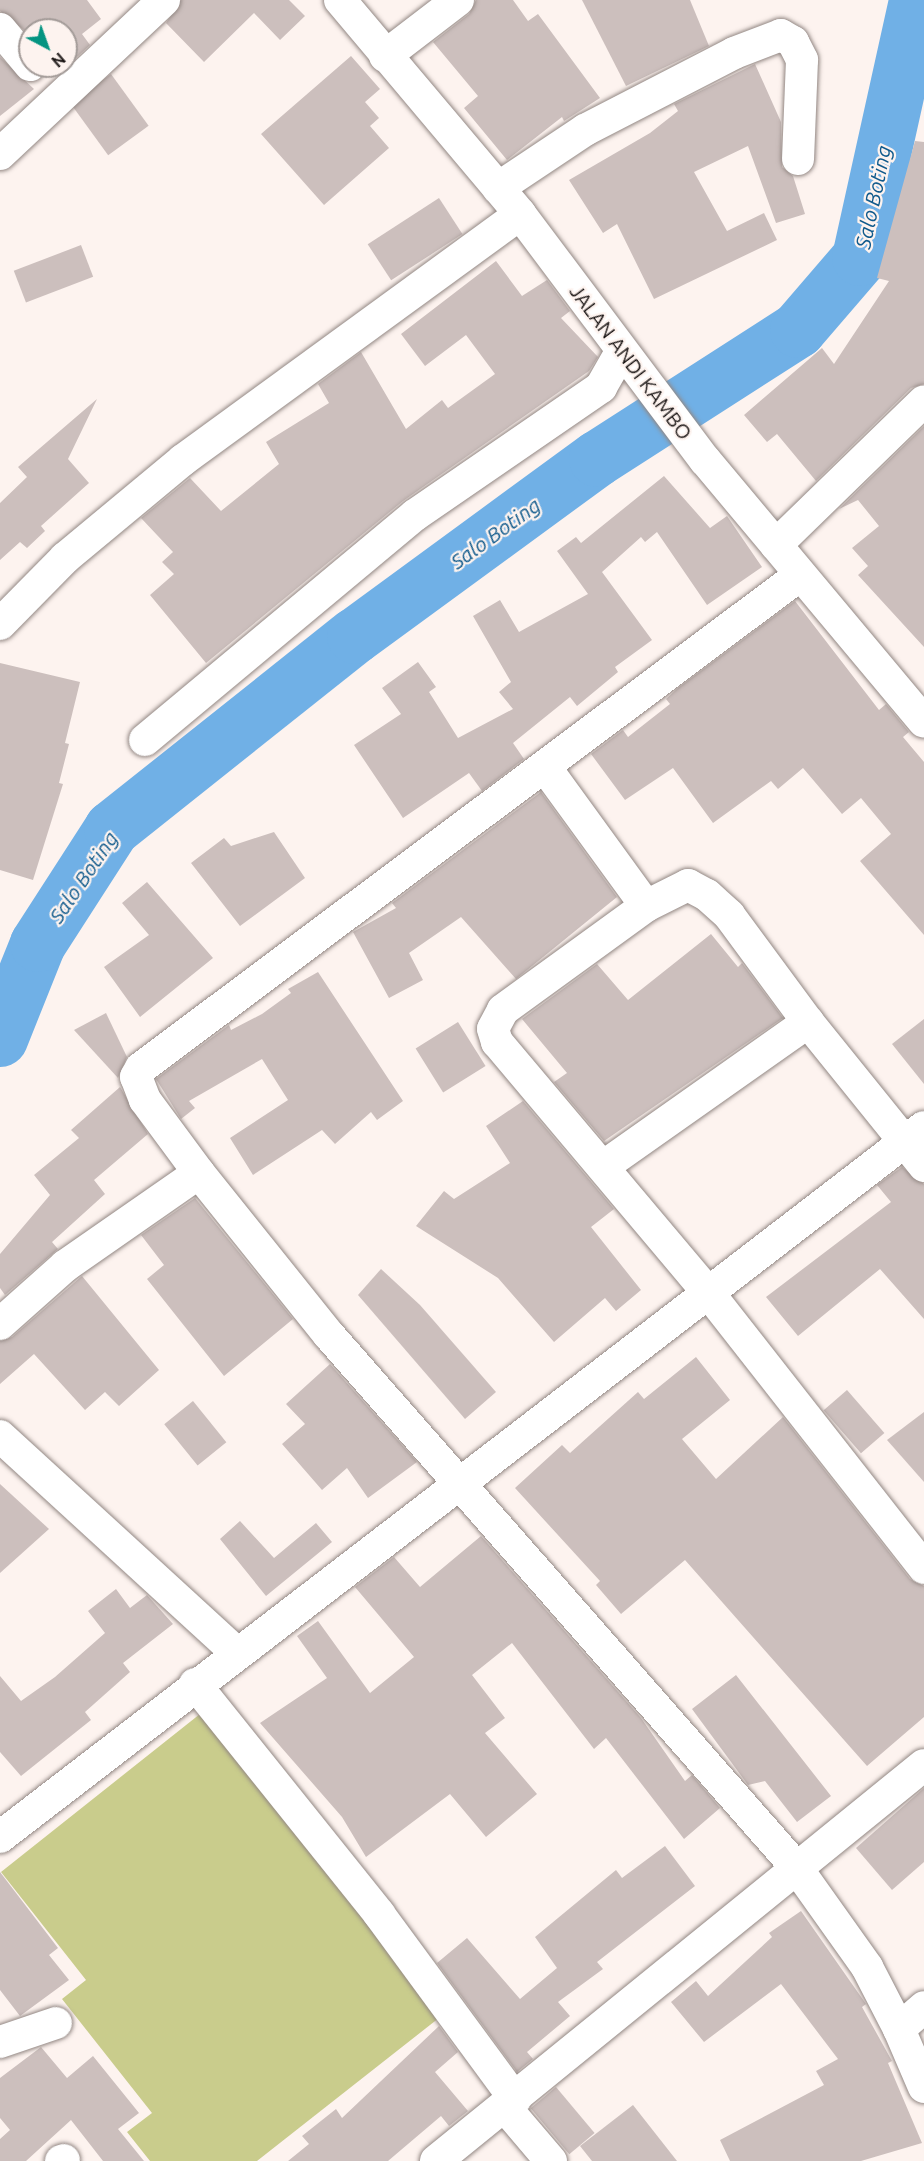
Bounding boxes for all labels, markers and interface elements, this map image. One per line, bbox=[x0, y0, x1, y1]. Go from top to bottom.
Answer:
north arrow bbox=[18, 18, 78, 78]
text: N bbox=[48, 49, 69, 71]
water label: Salo Boting bbox=[850, 143, 896, 251]
street label: JALAN ANDI KAMBO bbox=[565, 280, 697, 444]
water label: Salo Boting bbox=[445, 492, 545, 574]
water label: Salo Boting bbox=[43, 827, 123, 927]

